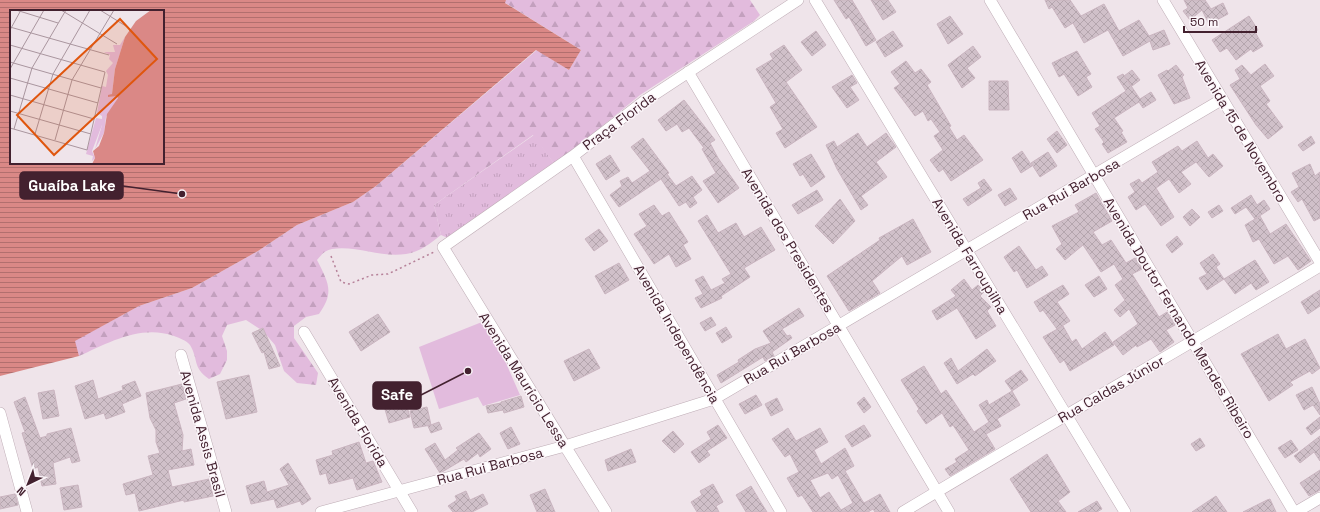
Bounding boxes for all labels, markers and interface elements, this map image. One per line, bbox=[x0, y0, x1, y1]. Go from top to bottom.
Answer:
scale bar bbox=[1184, 8, 1256, 34]
inset map bbox=[10, 10, 164, 164]
text: 50 m bbox=[1190, 14, 1218, 30]
street label: Avenida 15 de Novembro bbox=[1191, 56, 1291, 206]
street label: Praça Florida bbox=[579, 88, 659, 154]
street label: Rua Rui Barbosa bbox=[1019, 154, 1123, 224]
street label: Avenida dos Presidentes bbox=[738, 164, 838, 316]
callout: Guaíba Lake bbox=[20, 172, 123, 199]
text: Guaíba Lake bbox=[28, 176, 116, 195]
street label: Avenida Doutor Fernando Mendes Ribeiro bbox=[1100, 194, 1258, 442]
street label: Avenida Farroupilha bbox=[928, 195, 1012, 317]
street label: Avenida Independência bbox=[630, 261, 724, 407]
street label: Avenida Maurício Lessa bbox=[475, 309, 573, 451]
street label: Rua Rui Barbosa bbox=[740, 318, 844, 388]
street label: Rua Caldas Júnior bbox=[1055, 351, 1167, 427]
street label: Avenida Assis Brasil bbox=[176, 368, 230, 500]
street label: Avenida Florida bbox=[324, 374, 392, 470]
callout: Safe bbox=[373, 382, 421, 409]
text: Safe bbox=[381, 385, 413, 404]
street label: Rua Rui Barbosa bbox=[435, 443, 545, 489]
north arrow bbox=[8, 464, 48, 504]
text: N bbox=[14, 484, 29, 499]

